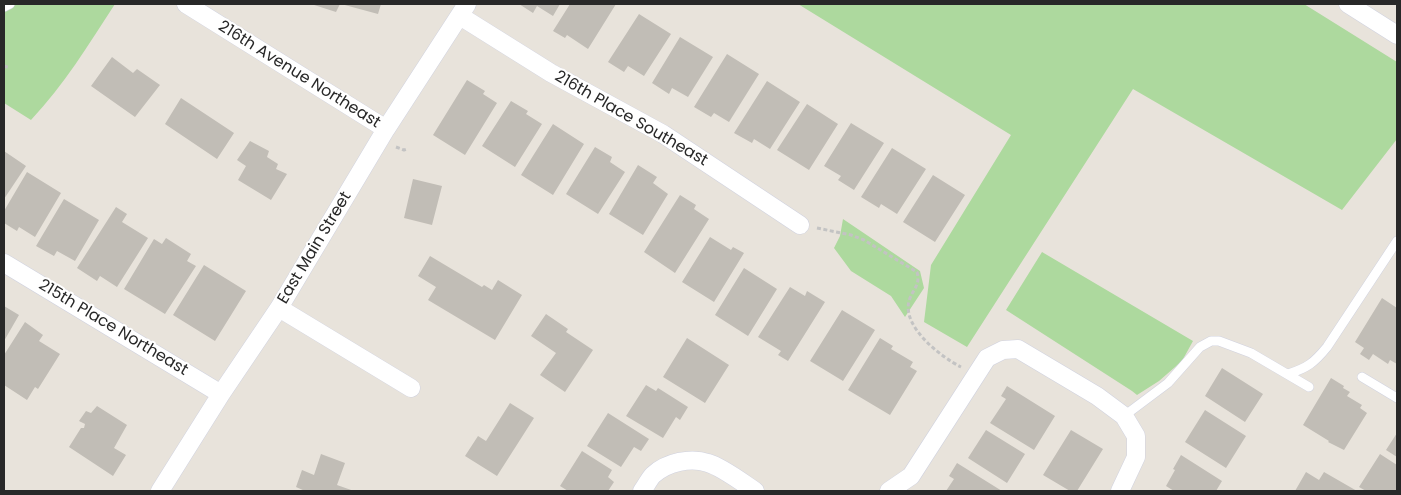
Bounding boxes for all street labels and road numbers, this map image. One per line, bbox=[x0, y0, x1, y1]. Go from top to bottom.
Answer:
street label: 216th Avenue Northeast bbox=[214, 17, 384, 133]
street label: 216th Place Southeast bbox=[551, 67, 711, 171]
street label: East Main Street bbox=[274, 188, 356, 308]
street label: 215th Place Northeast bbox=[35, 276, 191, 380]

